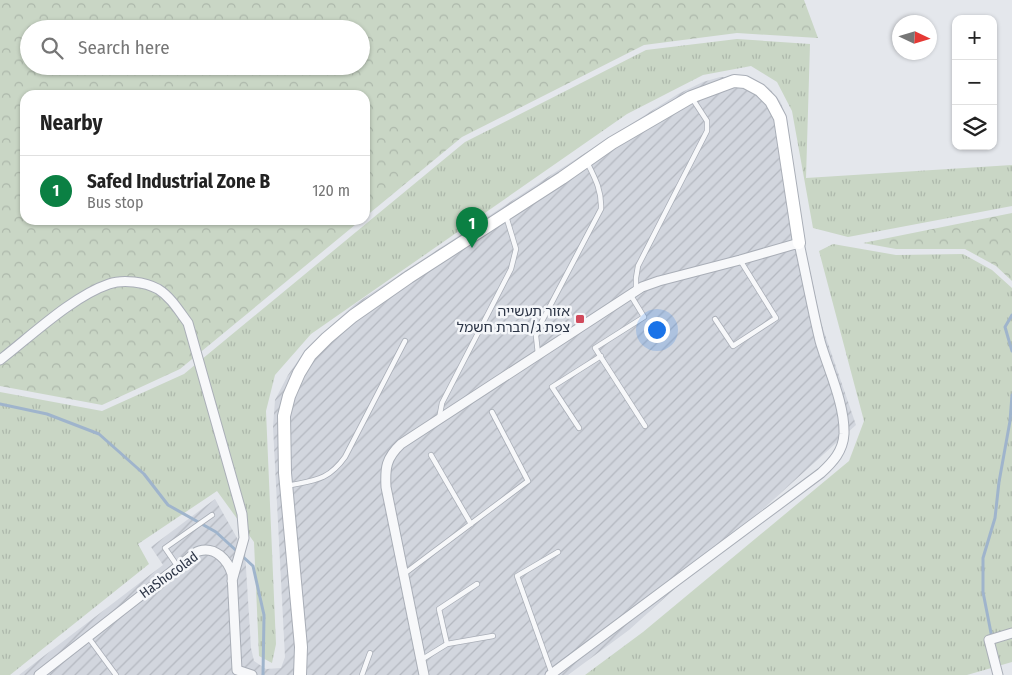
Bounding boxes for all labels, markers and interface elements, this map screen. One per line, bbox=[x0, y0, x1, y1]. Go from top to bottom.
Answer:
north arrow bbox=[892, 15, 937, 60]
map controls bbox=[952, 15, 997, 150]
button: + bbox=[952, 15, 997, 60]
search box bbox=[20, 20, 370, 75]
icon: search bbox=[38, 34, 66, 62]
text: Search here bbox=[78, 36, 170, 59]
button: − bbox=[952, 60, 997, 105]
button: layers bbox=[952, 105, 997, 150]
text: Nearby bbox=[40, 110, 102, 136]
text: Safed Industrial Zone B bbox=[87, 170, 270, 193]
text: 1 bbox=[53, 181, 59, 200]
text: 120 m bbox=[312, 181, 350, 200]
text: Bus stop bbox=[87, 193, 143, 212]
pin: 1 bbox=[456, 207, 488, 248]
place label: אזור תעשייה צפת ג/חברת חשמל bbox=[457, 303, 570, 336]
marker: אזור תעשייה צפת ג/חברת חשמל bbox=[574, 313, 586, 325]
your location bbox=[644, 317, 670, 343]
street label: HaShocolad bbox=[136, 548, 202, 602]

